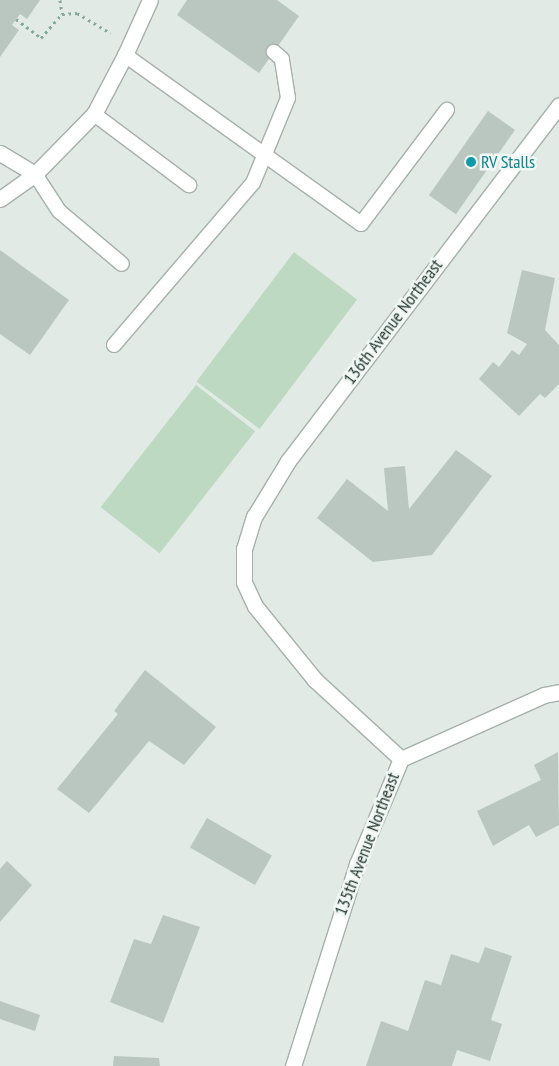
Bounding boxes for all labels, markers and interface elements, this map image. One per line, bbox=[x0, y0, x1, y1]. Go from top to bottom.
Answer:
place label: RV Stalls bbox=[481, 151, 535, 173]
marker: RV Stalls bbox=[465, 156, 477, 168]
street label: 136th Avenue Northeast bbox=[339, 255, 447, 389]
street label: 135th Avenue Northeast bbox=[330, 769, 404, 919]

